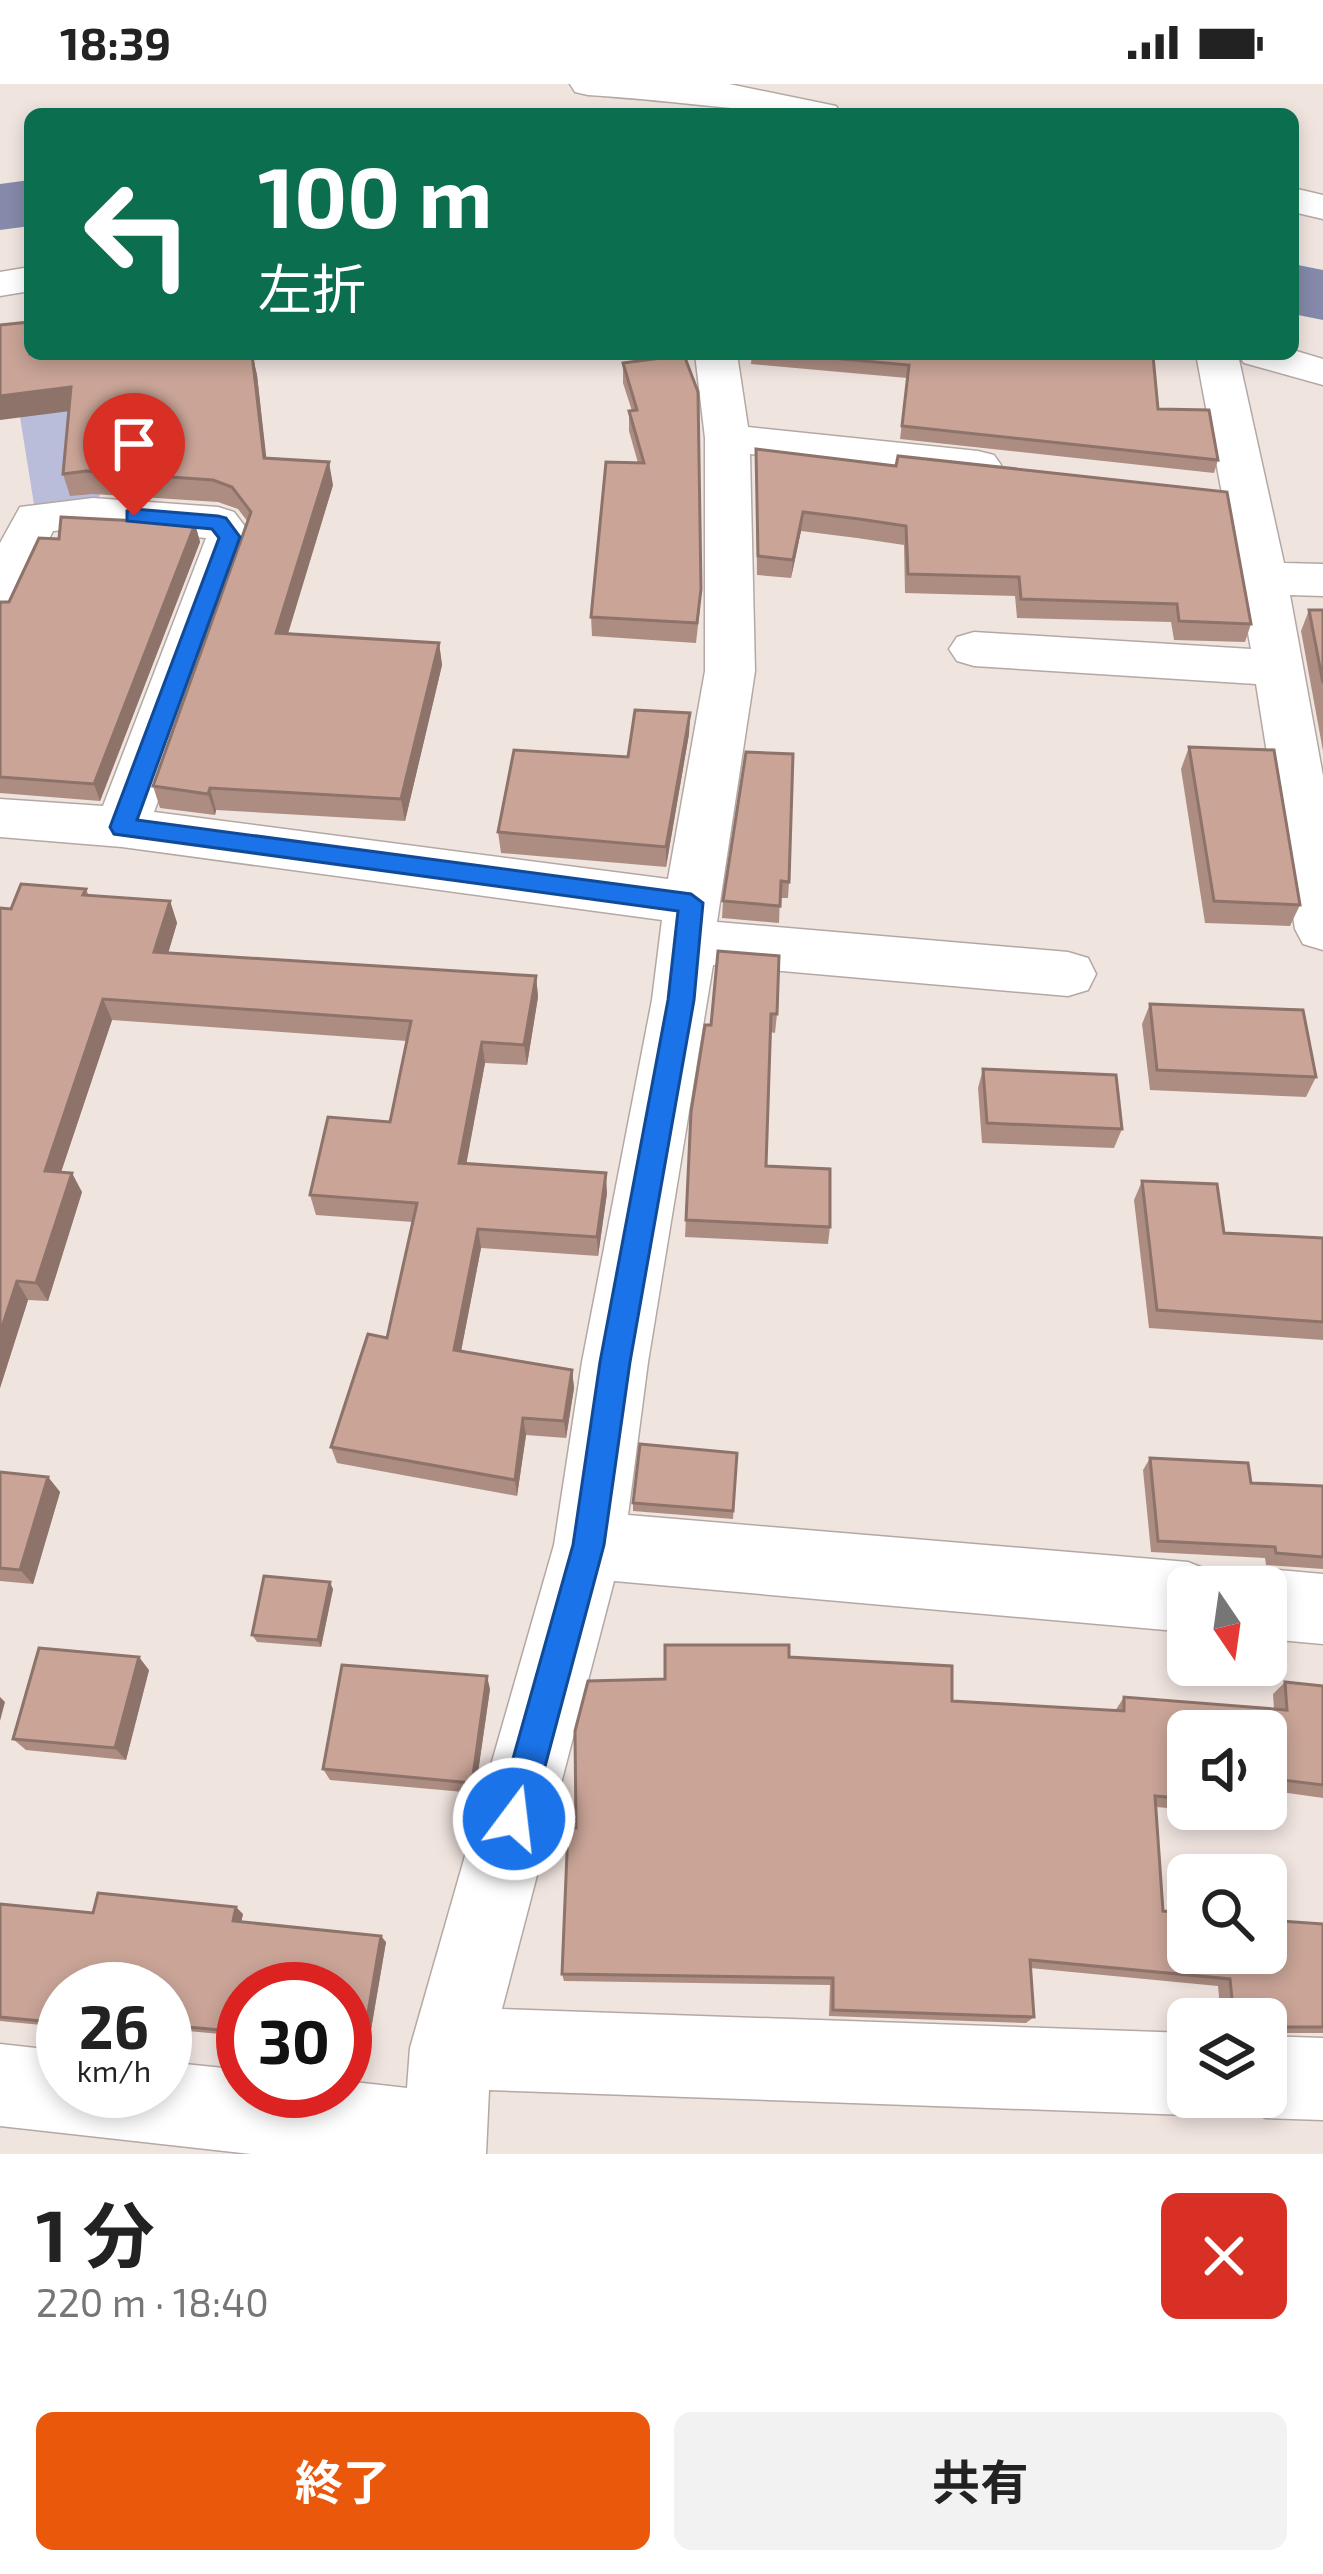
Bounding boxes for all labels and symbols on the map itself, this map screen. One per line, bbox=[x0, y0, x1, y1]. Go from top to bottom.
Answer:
pin bbox=[83, 393, 185, 516]
north arrow bbox=[1167, 1566, 1287, 1686]
position arrow bbox=[451, 1756, 577, 1882]
speed limit sign: 30 bbox=[216, 1962, 372, 2118]

